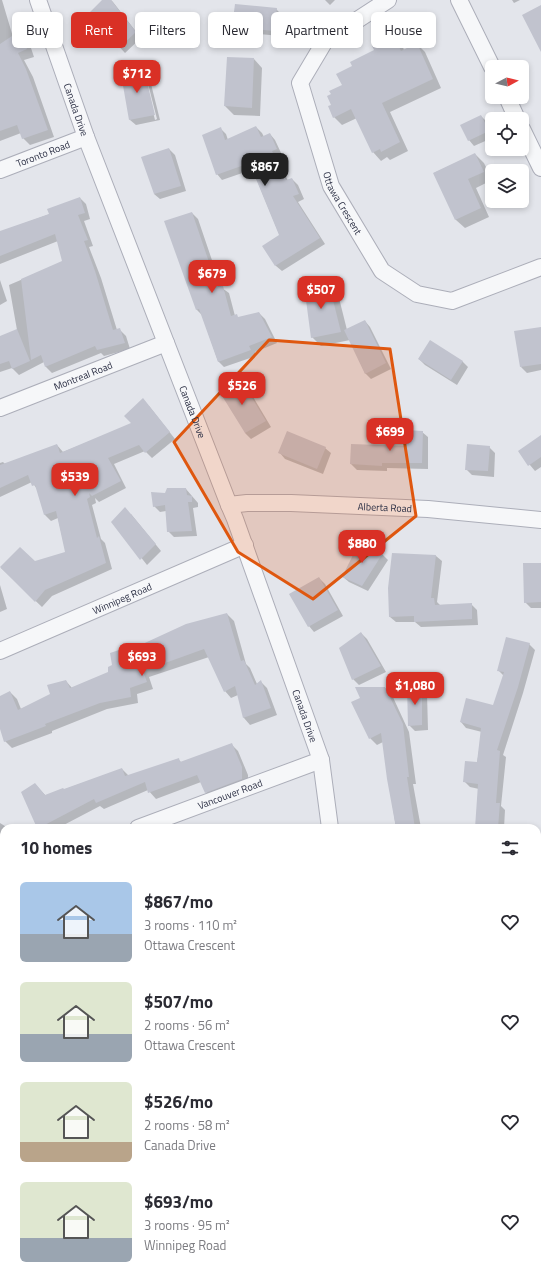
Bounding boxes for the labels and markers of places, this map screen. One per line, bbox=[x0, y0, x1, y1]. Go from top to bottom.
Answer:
pin: $712 bbox=[113, 60, 161, 94]
pin: $867 bbox=[241, 153, 289, 187]
pin: $679 bbox=[188, 260, 236, 294]
pin: $507 bbox=[297, 276, 345, 310]
pin: $526 bbox=[218, 372, 266, 406]
pin: $699 bbox=[366, 418, 414, 452]
pin: $539 bbox=[51, 463, 99, 497]
pin: $880 bbox=[338, 530, 386, 564]
pin: $693 bbox=[118, 643, 166, 677]
pin: $1,080 bbox=[382, 672, 448, 706]

